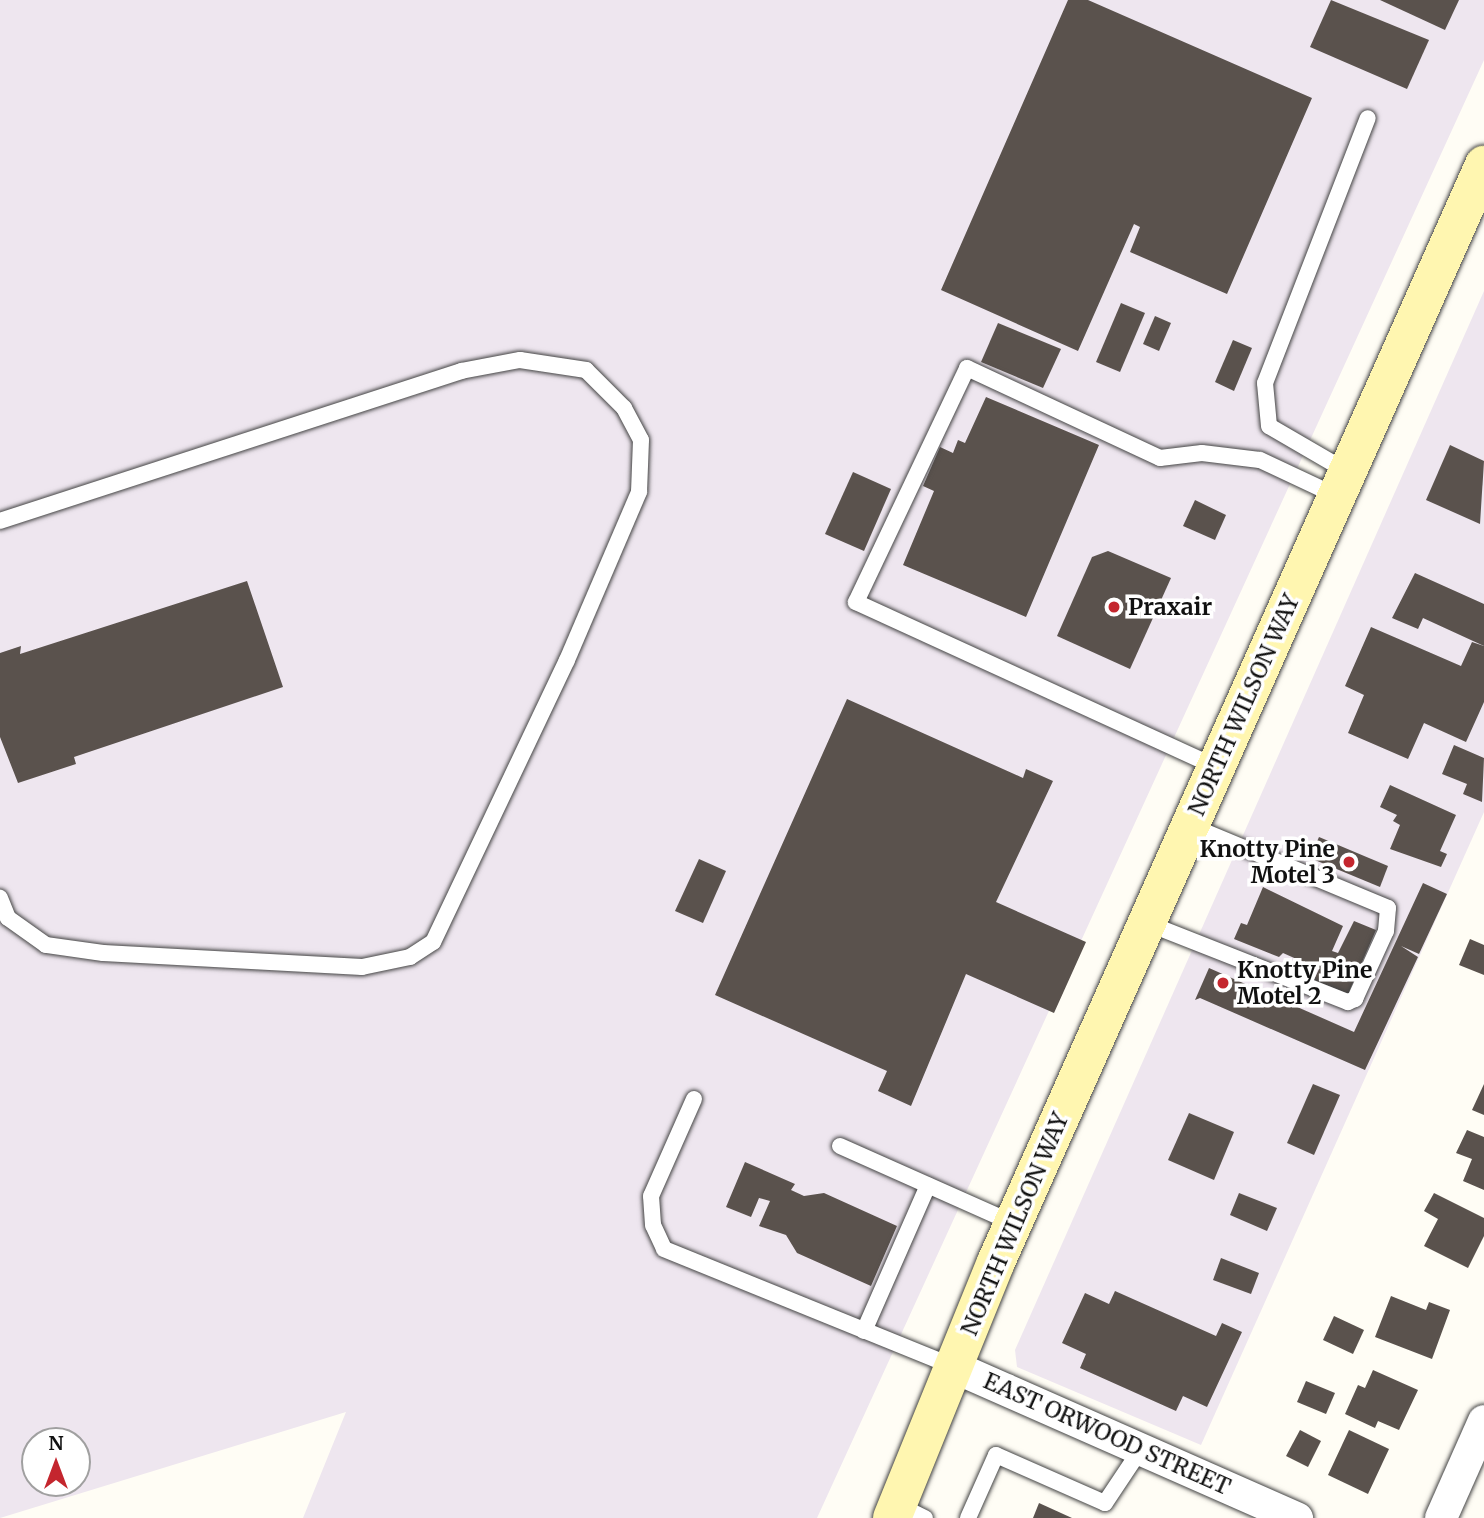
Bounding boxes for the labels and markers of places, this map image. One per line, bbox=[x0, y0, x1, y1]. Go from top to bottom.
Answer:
place label: Praxair bbox=[1128, 593, 1212, 621]
marker: Praxair bbox=[1106, 599, 1122, 615]
place label: Knotty Pine Motel 3 bbox=[1200, 835, 1335, 889]
marker: Knotty Pine Motel 3 bbox=[1341, 854, 1357, 870]
place label: Knotty Pine Motel 2 bbox=[1237, 956, 1372, 1010]
marker: Knotty Pine Motel 2 bbox=[1215, 975, 1231, 991]

